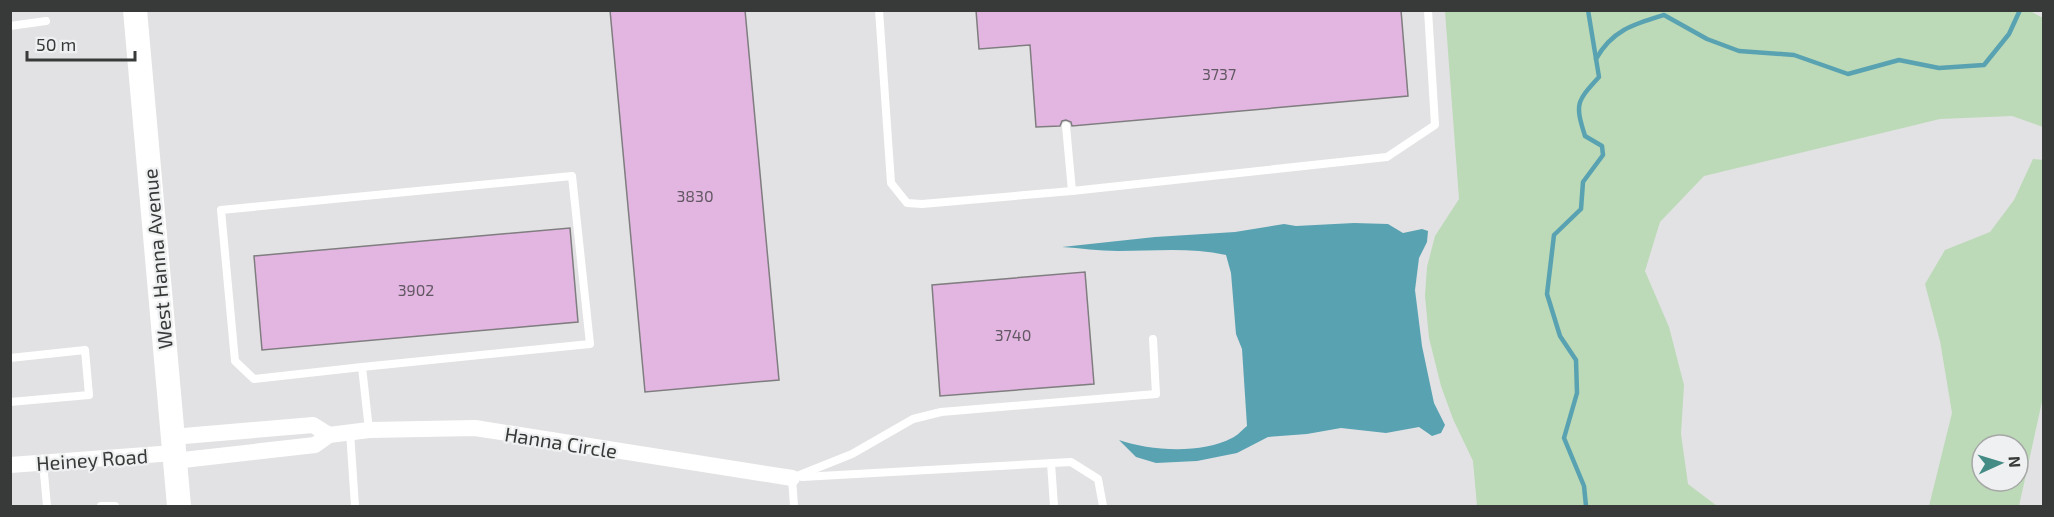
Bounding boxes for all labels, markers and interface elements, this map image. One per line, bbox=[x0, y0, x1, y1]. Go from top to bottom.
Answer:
scale bar bbox=[27, 24, 135, 62]
text: 50 m bbox=[36, 33, 76, 55]
house number: 3737 bbox=[1202, 64, 1236, 83]
street label: West Hanna Avenue bbox=[137, 168, 177, 350]
house number: 3830 bbox=[676, 186, 714, 205]
house number: 3902 bbox=[398, 280, 434, 299]
house number: 3740 bbox=[995, 325, 1031, 344]
street label: Hanna Circle bbox=[503, 421, 619, 463]
north arrow bbox=[1970, 433, 2030, 493]
street label: Heiney Road bbox=[35, 443, 149, 475]
text: N bbox=[2006, 455, 2025, 468]

